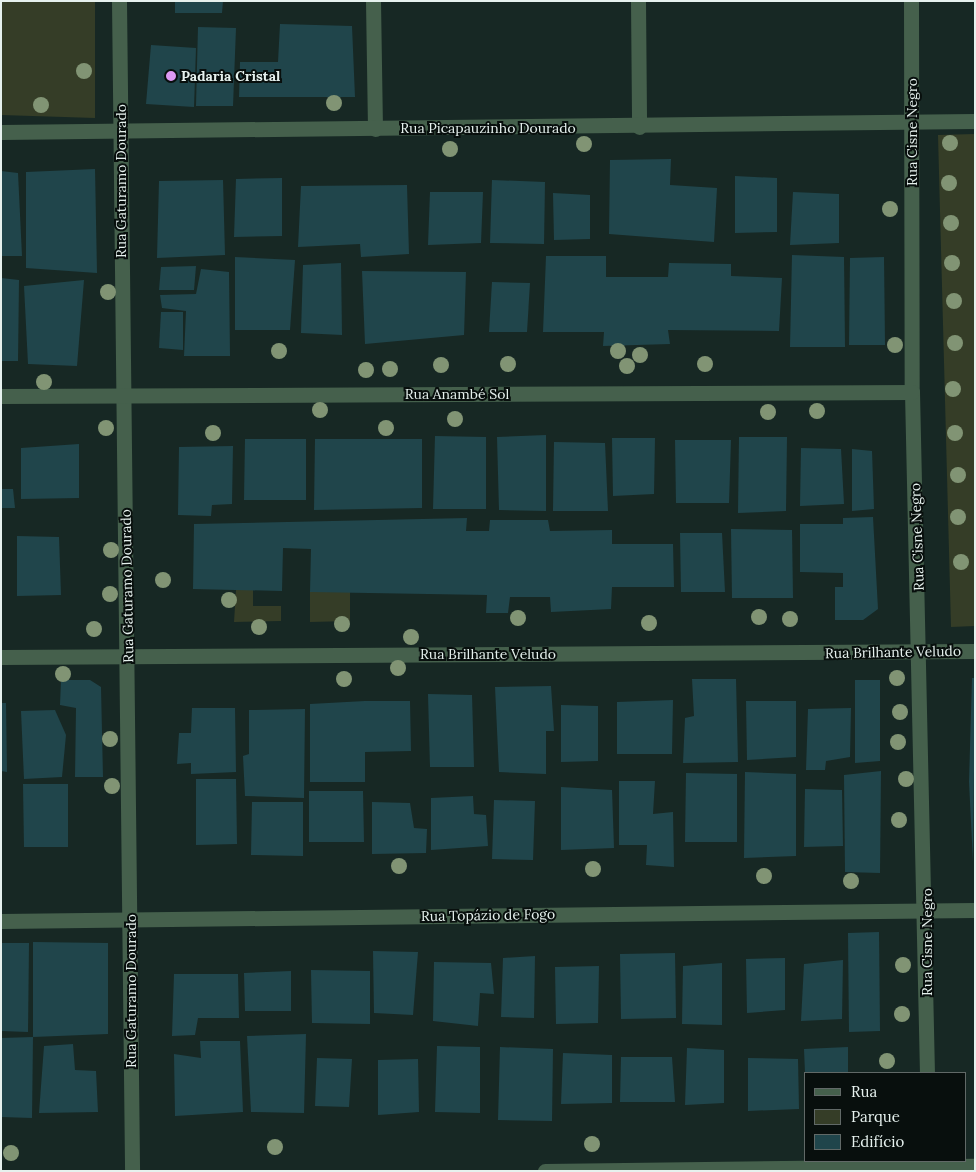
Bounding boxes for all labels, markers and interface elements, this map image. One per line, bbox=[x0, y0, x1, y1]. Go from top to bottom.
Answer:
place label: Padaria Cristal bbox=[181, 68, 280, 84]
marker: Padaria Cristal bbox=[165, 70, 177, 82]
street label: Rua Cisne Negro bbox=[904, 78, 920, 186]
street label: Rua Gaturamo Dourado bbox=[113, 104, 129, 258]
street label: Rua Picapauzinho Dourado bbox=[400, 120, 576, 136]
street label: Rua Anambé Sol bbox=[405, 386, 509, 402]
street label: Rua Cisne Negro bbox=[907, 483, 927, 591]
street label: Rua Gaturamo Dourado bbox=[117, 509, 137, 663]
street label: Rua Brilhante Veludo bbox=[825, 642, 961, 662]
street label: Rua Brilhante Veludo bbox=[420, 646, 556, 662]
street label: Rua Cisne Negro bbox=[919, 888, 935, 996]
street label: Rua Topázio de Fogo bbox=[421, 905, 555, 925]
street label: Rua Gaturamo Dourado bbox=[123, 914, 139, 1068]
legend bbox=[804, 1072, 966, 1162]
text: Rua bbox=[851, 1082, 877, 1101]
text: Parque bbox=[851, 1107, 900, 1126]
text: Edifício bbox=[851, 1132, 904, 1151]

